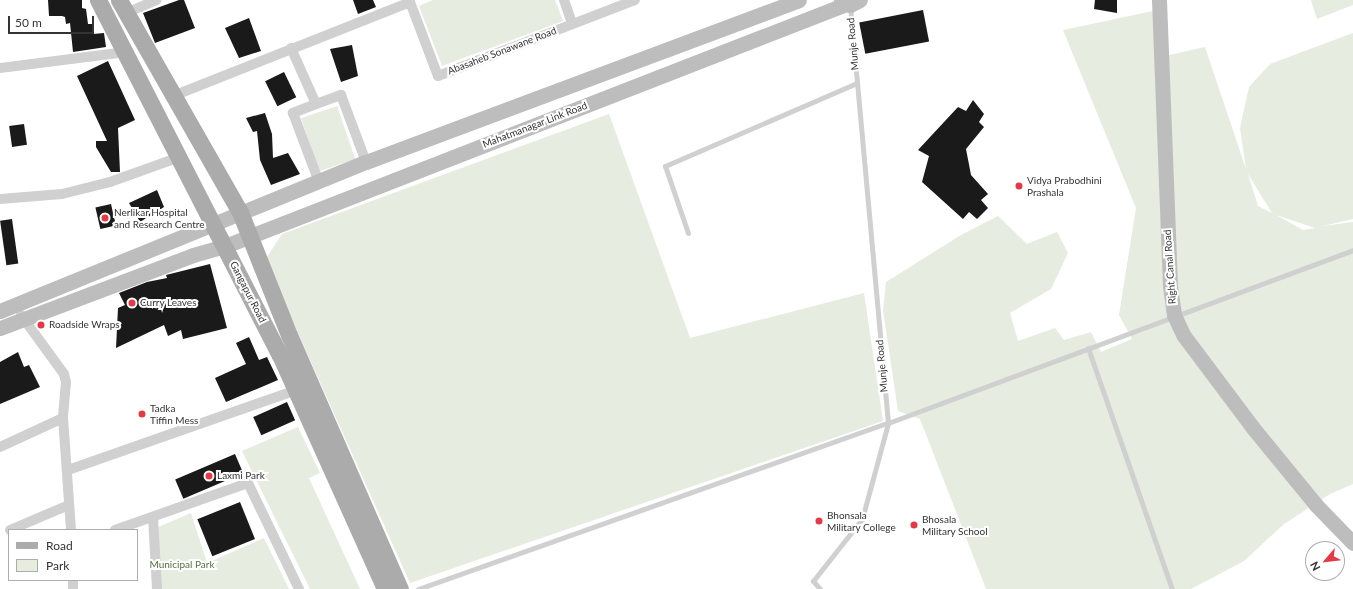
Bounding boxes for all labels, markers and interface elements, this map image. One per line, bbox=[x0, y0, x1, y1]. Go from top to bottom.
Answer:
scale bar bbox=[10, 8, 96, 34]
text: 50 m bbox=[15, 15, 42, 30]
street label: Munje Road bbox=[845, 17, 861, 71]
street label: Abasaheb Sonawane Road bbox=[446, 25, 558, 77]
street label: Mahatmanagar Link Road bbox=[481, 99, 589, 151]
place label: Vidya Prabodhini Prashala bbox=[1027, 174, 1102, 198]
marker: Vidya Prabodhini Prashala bbox=[1014, 181, 1024, 191]
place label: Nerlikar Hospital and Research Centre bbox=[114, 206, 205, 230]
marker: Nerlikar Hospital and Research Centre bbox=[99, 212, 111, 224]
street label: Right Canal Road bbox=[1161, 229, 1179, 305]
street label: Gangapur Road bbox=[227, 259, 269, 325]
place label: Curry Leaves bbox=[140, 297, 197, 309]
marker: Curry Leaves bbox=[127, 298, 137, 308]
place label: Roadside Wraps bbox=[49, 319, 120, 331]
marker: Roadside Wraps bbox=[36, 320, 46, 330]
street label: Munje Road bbox=[874, 339, 890, 393]
place label: Tadka Tiffin Mess bbox=[150, 402, 198, 426]
marker: Tadka Tiffin Mess bbox=[137, 409, 147, 419]
place label: Laxmi Park bbox=[217, 470, 265, 482]
marker: Laxmi Park bbox=[204, 471, 214, 481]
place label: Bhonsala Military College bbox=[827, 509, 896, 532]
place label: Bhosala Military School bbox=[922, 513, 988, 536]
marker: Bhonsala Military College bbox=[814, 516, 824, 526]
marker: Bhosala Military School bbox=[909, 520, 919, 530]
legend bbox=[8, 529, 138, 581]
text: Road bbox=[46, 538, 73, 553]
north arrow bbox=[1305, 541, 1345, 581]
text: Park bbox=[46, 558, 69, 573]
park label: Municipal Park bbox=[150, 559, 214, 571]
text: N bbox=[1307, 560, 1323, 573]

